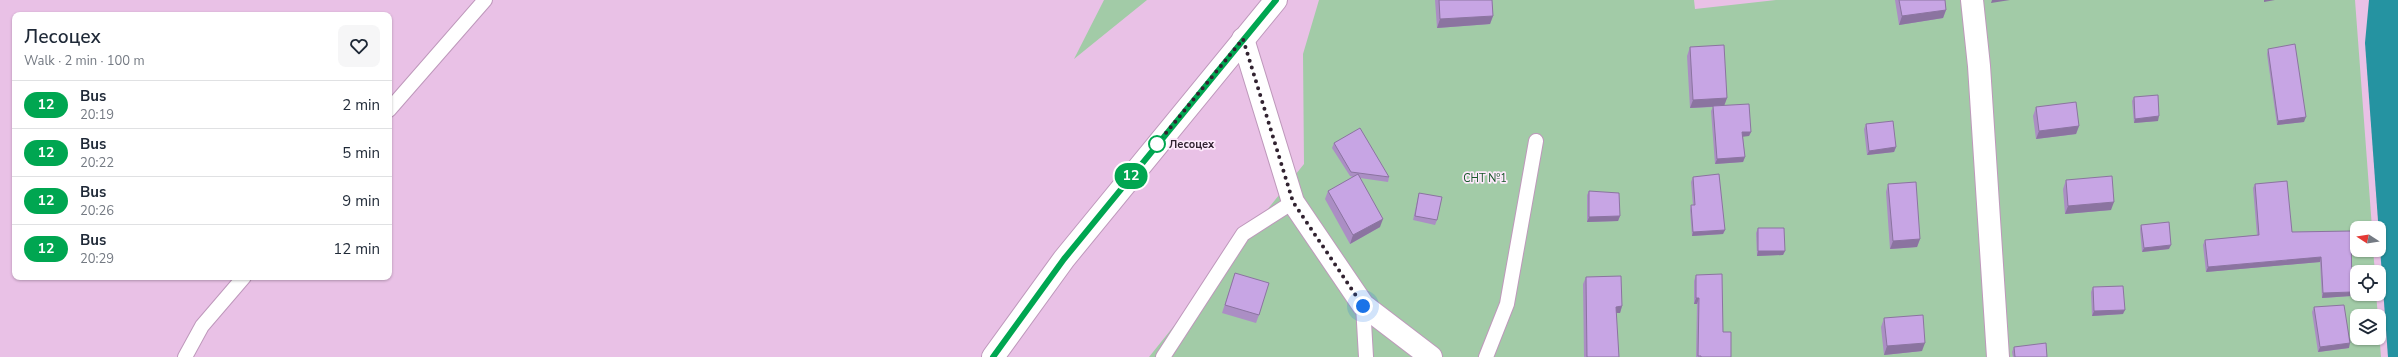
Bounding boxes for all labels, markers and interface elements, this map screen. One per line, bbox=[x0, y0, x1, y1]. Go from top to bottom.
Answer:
text: Лесоцех bbox=[24, 24, 101, 50]
button: heart bbox=[338, 25, 380, 67]
text: Walk · 2 min · 100 m bbox=[24, 52, 145, 70]
text: Bus bbox=[80, 86, 106, 106]
text: 12 bbox=[38, 95, 54, 114]
text: 2 min bbox=[342, 95, 380, 115]
text: 20:19 bbox=[80, 106, 114, 124]
text: Bus bbox=[80, 134, 106, 154]
marker: Лесоцех bbox=[1148, 135, 1166, 153]
place label: Лесоцех bbox=[1169, 137, 1215, 152]
text: 12 bbox=[38, 143, 54, 162]
text: 5 min bbox=[342, 143, 380, 163]
text: 20:22 bbox=[80, 154, 114, 172]
line badge: 12 bbox=[1113, 163, 1149, 189]
text: 12 bbox=[1123, 166, 1139, 185]
park label: СНТ №1 bbox=[1463, 171, 1507, 186]
text: Bus bbox=[80, 182, 106, 202]
text: 12 bbox=[38, 191, 54, 210]
text: 9 min bbox=[342, 191, 380, 211]
text: 20:26 bbox=[80, 202, 114, 220]
north arrow bbox=[2350, 221, 2386, 257]
map controls bbox=[2350, 221, 2386, 345]
text: Bus bbox=[80, 230, 106, 250]
text: 12 bbox=[38, 239, 54, 258]
text: 12 min bbox=[333, 239, 380, 259]
text: 20:29 bbox=[80, 250, 114, 268]
button: locate bbox=[2350, 265, 2386, 301]
your location bbox=[1353, 296, 1373, 316]
button: layers bbox=[2350, 309, 2386, 345]

